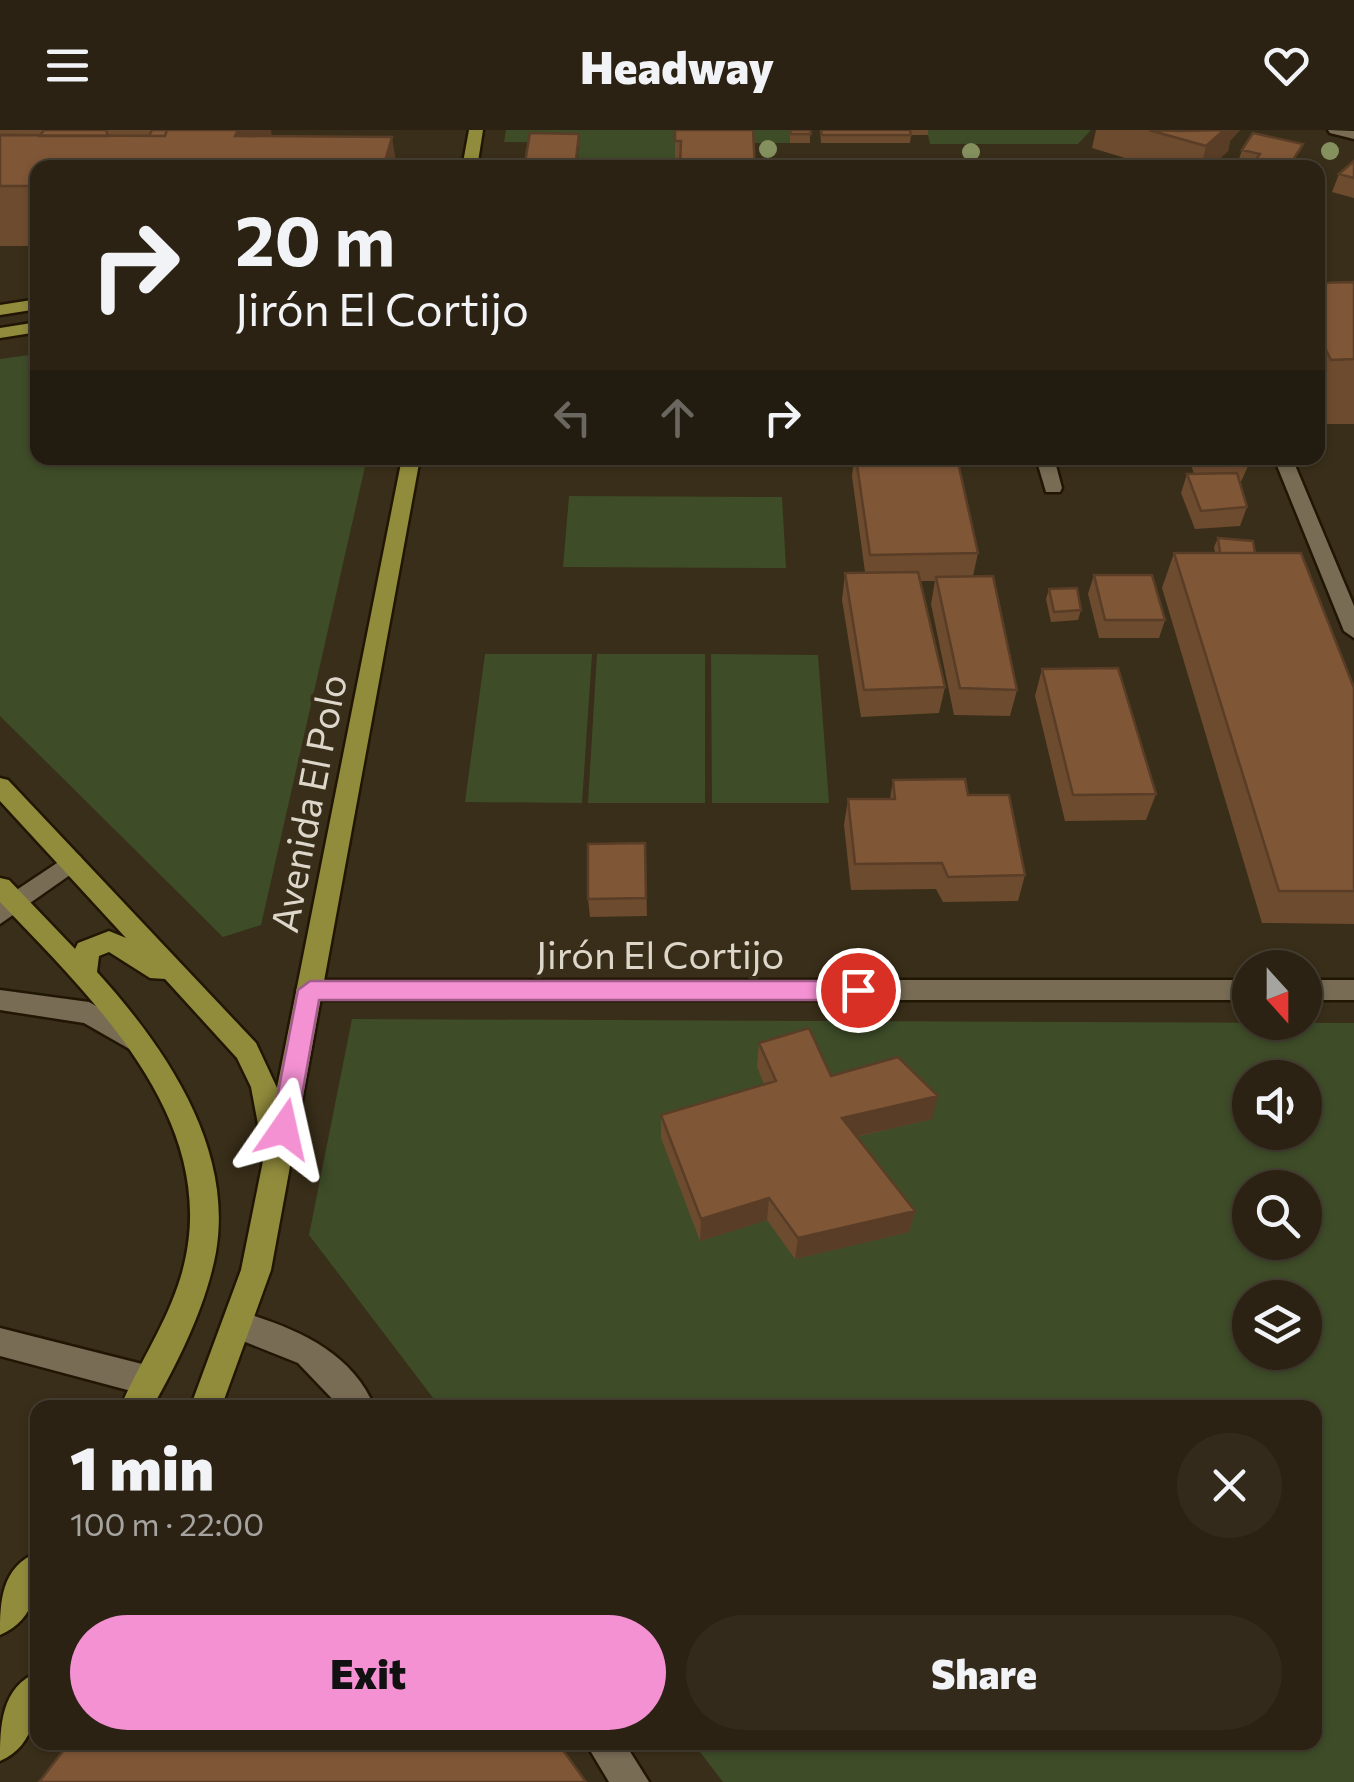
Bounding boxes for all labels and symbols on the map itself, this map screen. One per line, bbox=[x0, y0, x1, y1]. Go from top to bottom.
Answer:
street label: Avenida El Polo bbox=[259, 670, 355, 936]
street label: Jirón El Cortijo bbox=[536, 930, 784, 977]
pin bbox=[816, 948, 901, 1033]
north arrow bbox=[1232, 950, 1322, 1040]
position arrow bbox=[232, 1077, 336, 1181]

